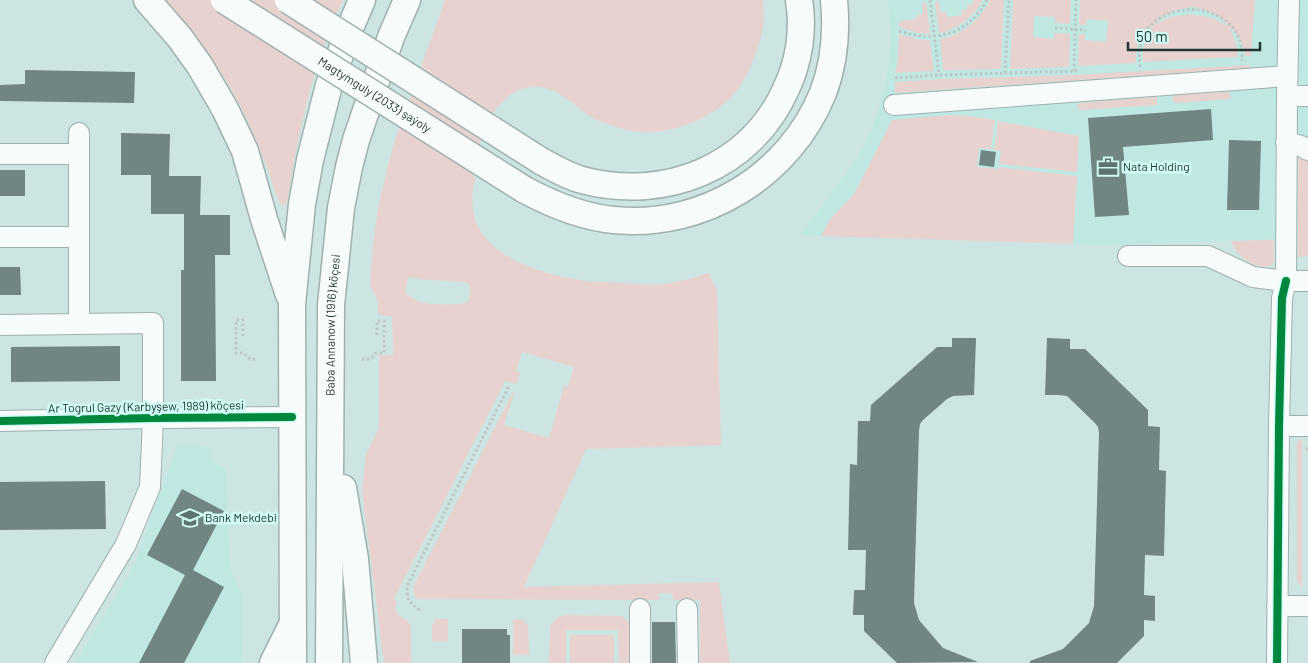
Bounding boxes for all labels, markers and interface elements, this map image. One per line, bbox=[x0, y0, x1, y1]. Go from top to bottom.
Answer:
scale bar bbox=[1128, 20, 1260, 52]
text: 50 m bbox=[1136, 27, 1168, 45]
street label: Magtymguly (2033) şaýoly bbox=[316, 53, 435, 135]
office icon: Nata Holding bbox=[1097, 156, 1119, 178]
place label: Nata Holding bbox=[1123, 159, 1190, 173]
street label: Baba Annanow (1916) köçesi bbox=[322, 254, 342, 396]
street label: Ar Togrul Gazy (Karbyşew, 1989) köçesi bbox=[48, 397, 244, 415]
school or university icon: Bank Mekdebi bbox=[179, 507, 201, 529]
place label: Bank Mekdebi bbox=[205, 510, 277, 524]

